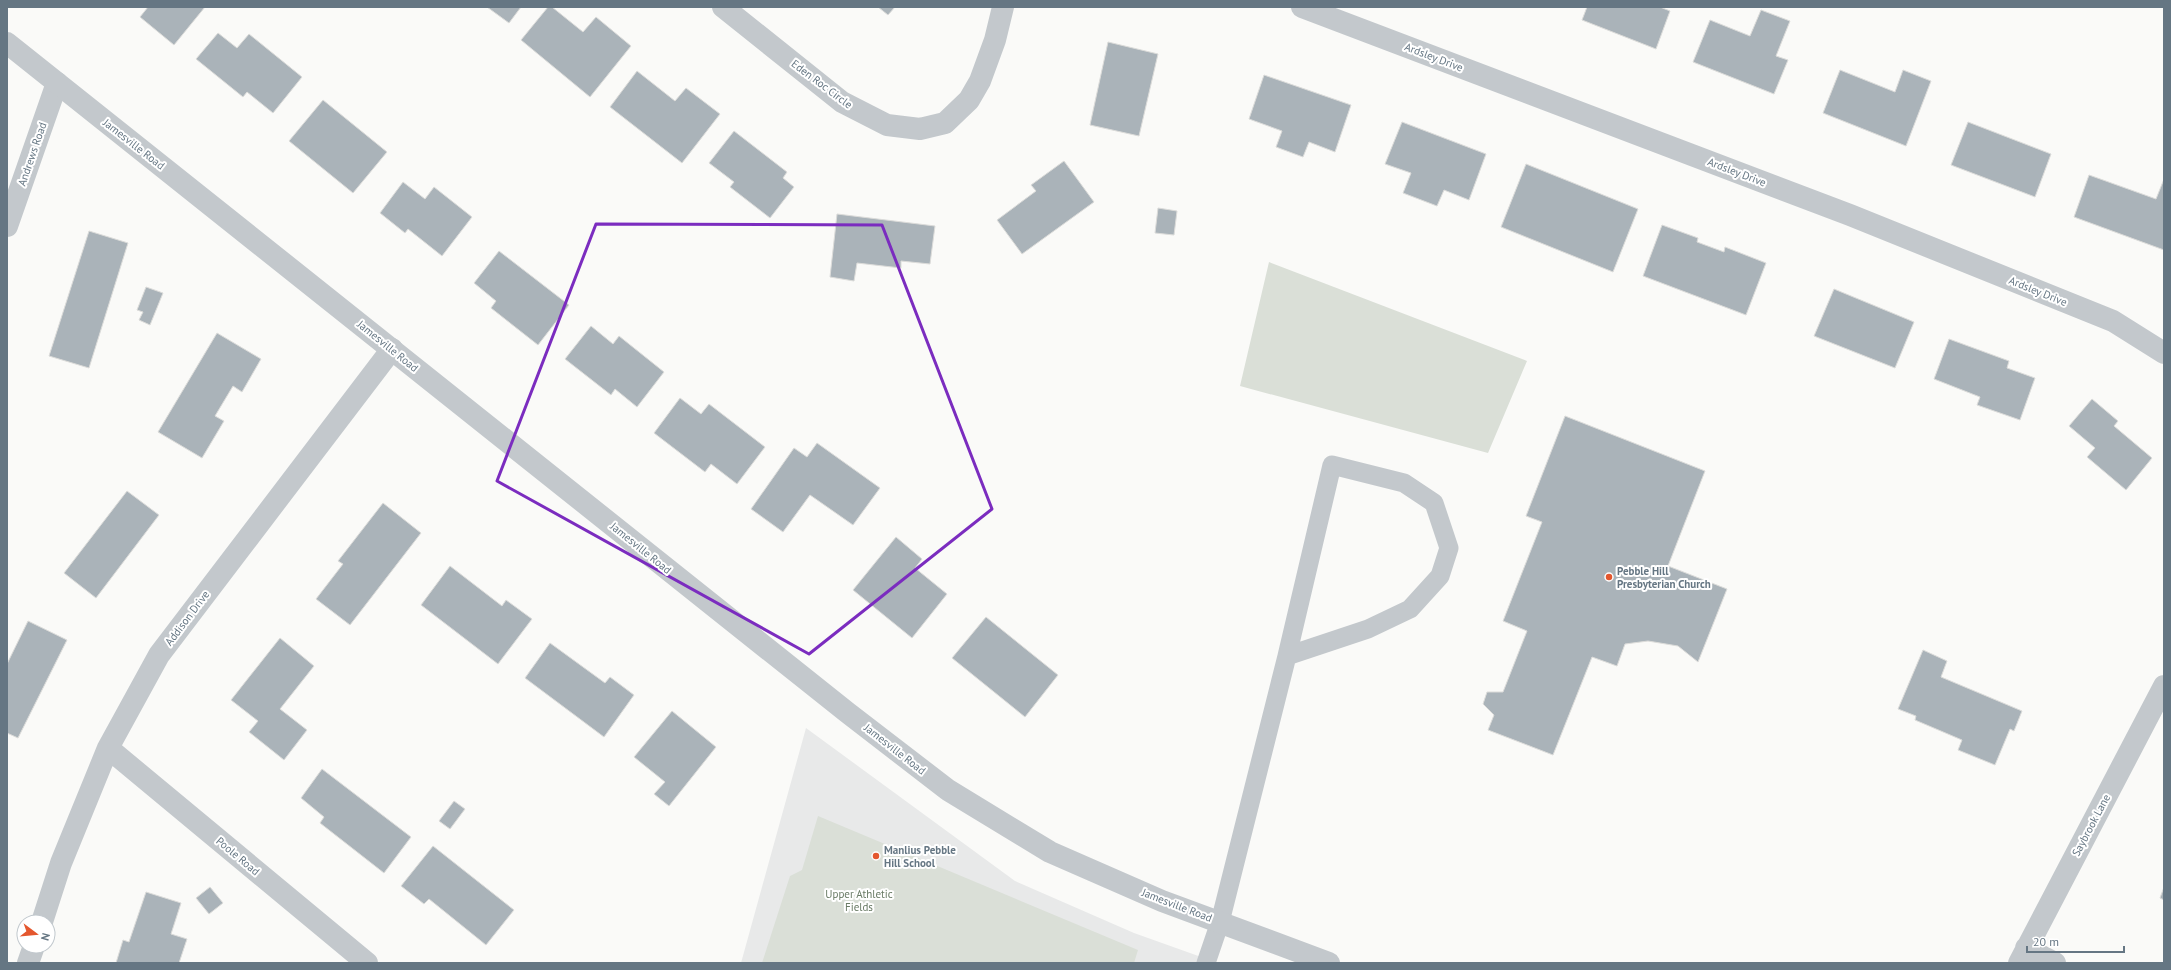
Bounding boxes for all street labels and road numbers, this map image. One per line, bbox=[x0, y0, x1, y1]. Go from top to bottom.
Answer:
street label: Ardsley Drive bbox=[1403, 39, 1466, 75]
street label: Eden Roc Circle bbox=[789, 57, 856, 112]
street label: Jamesville Road bbox=[100, 115, 168, 172]
street label: Andrews Road bbox=[15, 120, 49, 188]
street label: Ardsley Drive bbox=[1706, 154, 1769, 190]
street label: Ardsley Drive bbox=[2007, 273, 2070, 309]
street label: Jamesville Road bbox=[354, 317, 421, 375]
street label: Jamesville Road bbox=[607, 519, 674, 577]
street label: Addison Drive bbox=[162, 587, 213, 648]
street label: Jamesville Road bbox=[861, 720, 929, 777]
street label: Saybrook Lane bbox=[2069, 791, 2113, 858]
street label: Poole Road bbox=[213, 834, 263, 878]
street label: Jamesville Road bbox=[1139, 885, 1214, 925]

